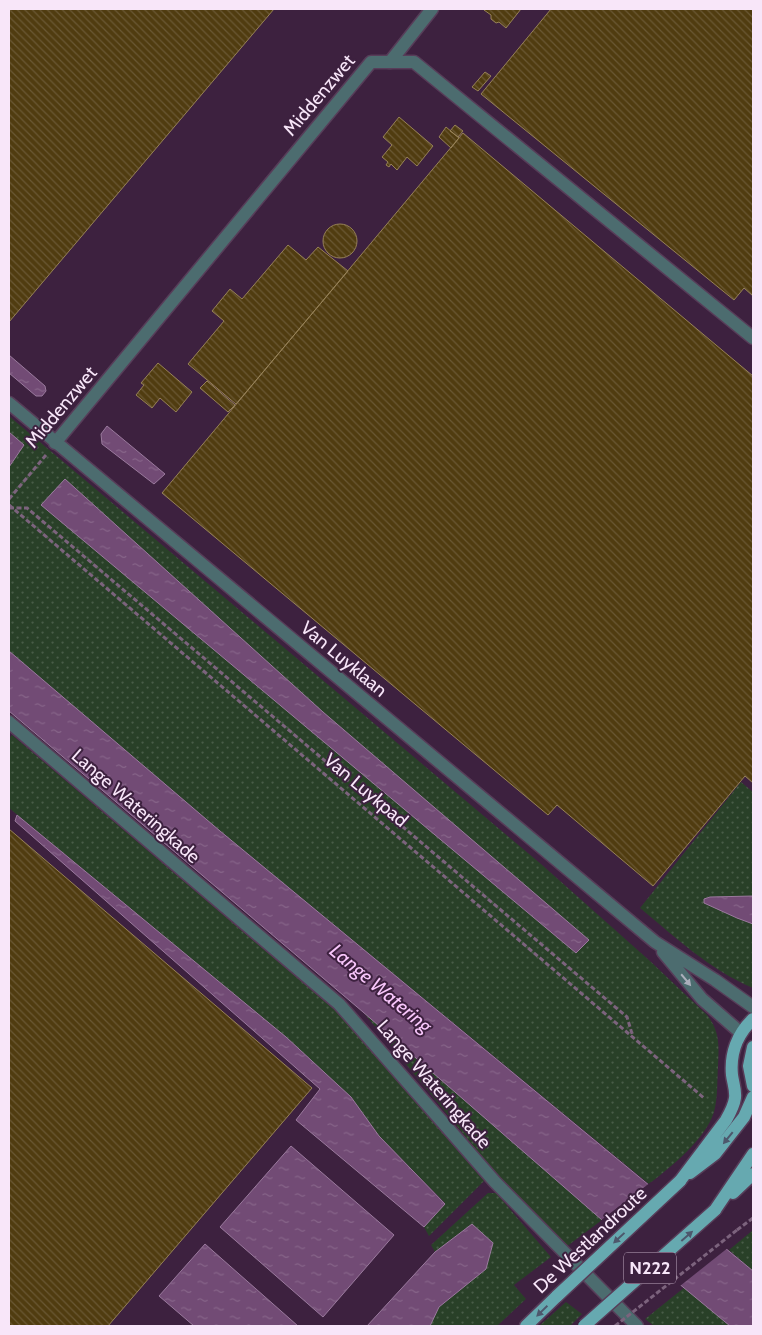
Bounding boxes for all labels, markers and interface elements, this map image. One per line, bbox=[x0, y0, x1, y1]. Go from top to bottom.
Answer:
street label: Middenzwet bbox=[278, 49, 360, 140]
street label: Middenzwet bbox=[20, 361, 102, 452]
street label: Van Luyklaan bbox=[296, 616, 392, 702]
street label: Lange Wateringkade bbox=[67, 744, 205, 868]
street label: Van Luykpad bbox=[319, 748, 413, 832]
water label: Lange Watering bbox=[325, 938, 438, 1038]
one-way arrow bbox=[680, 973, 692, 985]
street label: Lange Wateringkade bbox=[372, 1015, 496, 1153]
one-way arrow bbox=[723, 1131, 734, 1144]
street label: De Westlandroute bbox=[529, 1182, 651, 1298]
one-way arrow bbox=[680, 1230, 692, 1242]
one-way arrow bbox=[613, 1232, 625, 1244]
road number: N222 bbox=[624, 1252, 676, 1284]
one-way arrow bbox=[536, 1305, 548, 1317]

